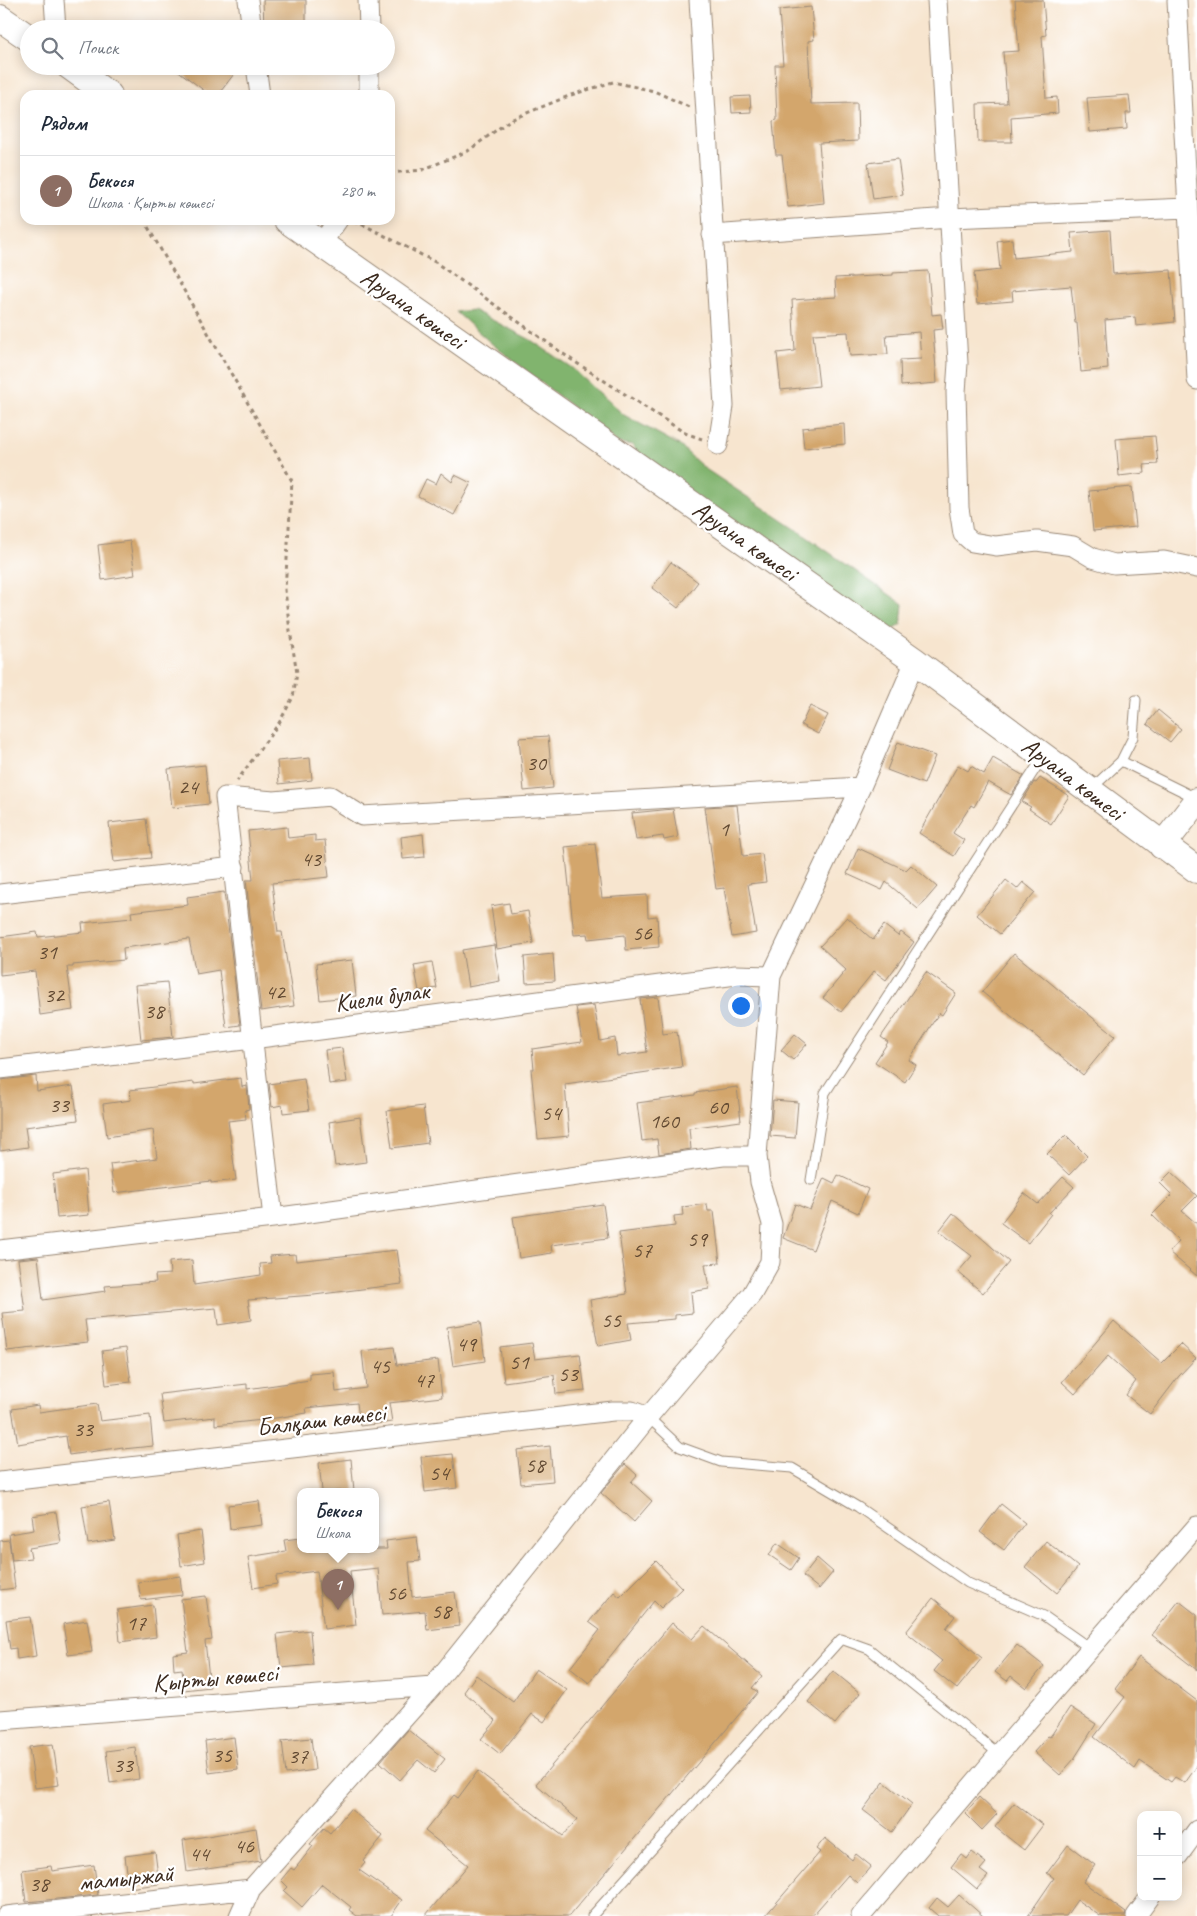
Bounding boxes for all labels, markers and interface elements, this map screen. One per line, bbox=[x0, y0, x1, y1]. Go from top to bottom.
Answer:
search box bbox=[20, 20, 395, 75]
icon: search bbox=[38, 34, 66, 62]
text: Поиск bbox=[78, 36, 118, 60]
text: Рядом bbox=[40, 110, 87, 136]
text: Бекося bbox=[87, 169, 133, 193]
text: 1 bbox=[52, 181, 60, 201]
text: 280 m bbox=[341, 181, 375, 201]
text: Школа · Қырты көшесі bbox=[87, 193, 213, 213]
street label: Аруана көшесі bbox=[355, 261, 474, 359]
street label: Аруана көшесі bbox=[687, 493, 806, 591]
street label: Аруана көшесі bbox=[1015, 730, 1133, 830]
house number: 30 bbox=[526, 749, 548, 777]
house number: 24 bbox=[178, 773, 200, 801]
house number: 1 bbox=[719, 815, 730, 843]
house number: 43 bbox=[301, 845, 323, 873]
house number: 56 bbox=[632, 919, 653, 947]
house number: 31 bbox=[37, 938, 58, 966]
street label: Киели булак bbox=[333, 974, 434, 1019]
house number: 42 bbox=[265, 978, 287, 1006]
house number: 32 bbox=[44, 981, 66, 1009]
your location bbox=[728, 993, 754, 1019]
house number: 38 bbox=[144, 997, 166, 1025]
house number: 33 bbox=[49, 1091, 71, 1119]
house number: 60 bbox=[708, 1093, 730, 1121]
house number: 54 bbox=[541, 1099, 563, 1127]
house number: 160 bbox=[649, 1107, 681, 1135]
house number: 59 bbox=[687, 1225, 709, 1253]
house number: 57 bbox=[632, 1236, 653, 1264]
house number: 55 bbox=[601, 1306, 622, 1334]
house number: 49 bbox=[456, 1330, 478, 1358]
house number: 51 bbox=[509, 1348, 530, 1376]
house number: 45 bbox=[370, 1352, 391, 1380]
house number: 53 bbox=[558, 1360, 580, 1388]
house number: 47 bbox=[414, 1366, 435, 1394]
street label: Балқаш көшесі bbox=[255, 1396, 390, 1444]
house number: 33 bbox=[73, 1415, 95, 1443]
house number: 58 bbox=[525, 1451, 547, 1479]
house number: 54 bbox=[429, 1459, 451, 1487]
popup bbox=[297, 1488, 379, 1553]
text: Бекося bbox=[315, 1499, 361, 1523]
text: Школа bbox=[315, 1523, 350, 1543]
pin: 1 bbox=[322, 1569, 354, 1610]
house number: 56 bbox=[386, 1579, 407, 1607]
house number: 58 bbox=[431, 1597, 453, 1625]
house number: 17 bbox=[126, 1609, 147, 1637]
street label: Қырты көшесі bbox=[151, 1656, 282, 1699]
house number: 35 bbox=[212, 1741, 233, 1769]
house number: 37 bbox=[288, 1742, 309, 1770]
house number: 33 bbox=[113, 1751, 135, 1779]
map controls bbox=[1137, 1811, 1182, 1901]
button: + bbox=[1137, 1811, 1182, 1856]
house number: 46 bbox=[234, 1832, 255, 1860]
house number: 44 bbox=[189, 1840, 211, 1868]
button: − bbox=[1137, 1856, 1182, 1901]
street label: мамыржай bbox=[77, 1857, 177, 1899]
house number: 38 bbox=[29, 1870, 51, 1898]

